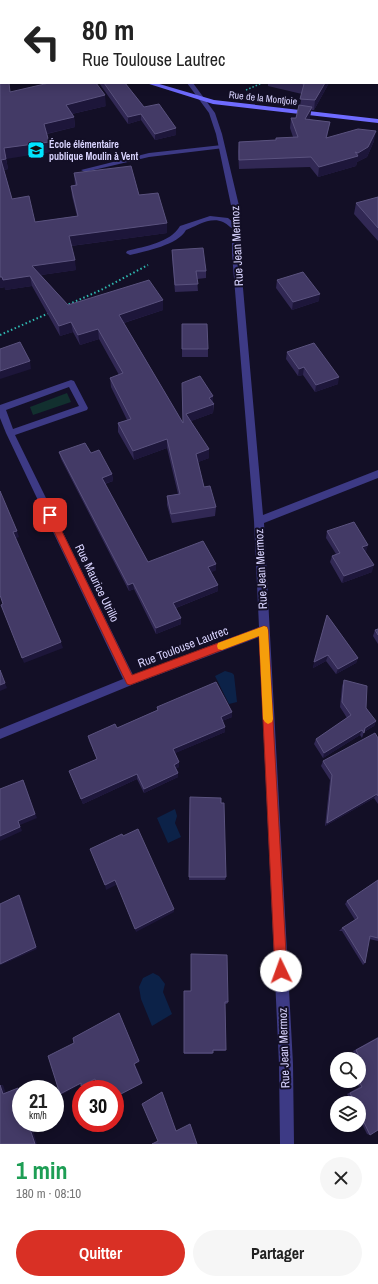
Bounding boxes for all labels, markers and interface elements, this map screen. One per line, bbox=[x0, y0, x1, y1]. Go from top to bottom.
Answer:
text: 80 m bbox=[82, 11, 134, 49]
icon: left bbox=[16, 16, 68, 68]
text: Rue Toulouse Lautrec bbox=[82, 47, 225, 72]
street label: Rue de la Montjoie bbox=[228, 88, 298, 108]
place label: École élémentaire publique Moulin à Vent bbox=[49, 138, 138, 163]
school or university icon: École élémentaire publique Moulin à Vent bbox=[26, 140, 46, 160]
street label: Rue Jean Mermoz bbox=[227, 205, 247, 287]
pin bbox=[33, 498, 67, 532]
icon: arrive bbox=[39, 504, 61, 526]
street label: Rue Jean Mermoz bbox=[251, 528, 271, 610]
street label: Rue Maurice Utrillo bbox=[71, 541, 123, 625]
street label: Rue Toulouse Lautrec bbox=[136, 622, 231, 672]
position arrow bbox=[260, 950, 302, 992]
street label: Rue Jean Mermoz bbox=[275, 1007, 293, 1088]
map controls bbox=[330, 1052, 366, 1132]
button: search bbox=[330, 1052, 366, 1088]
speed limit sign: 30 bbox=[72, 1080, 124, 1132]
text: 21 bbox=[29, 1087, 47, 1114]
button: layers bbox=[330, 1096, 366, 1132]
text: km/h bbox=[29, 1109, 47, 1122]
text: 1 min bbox=[16, 1154, 67, 1186]
button: close bbox=[320, 1157, 362, 1199]
text: 180 m · 08:10 bbox=[16, 1185, 81, 1202]
button: Quitter bbox=[16, 1230, 185, 1276]
button: Partager bbox=[193, 1230, 362, 1276]

